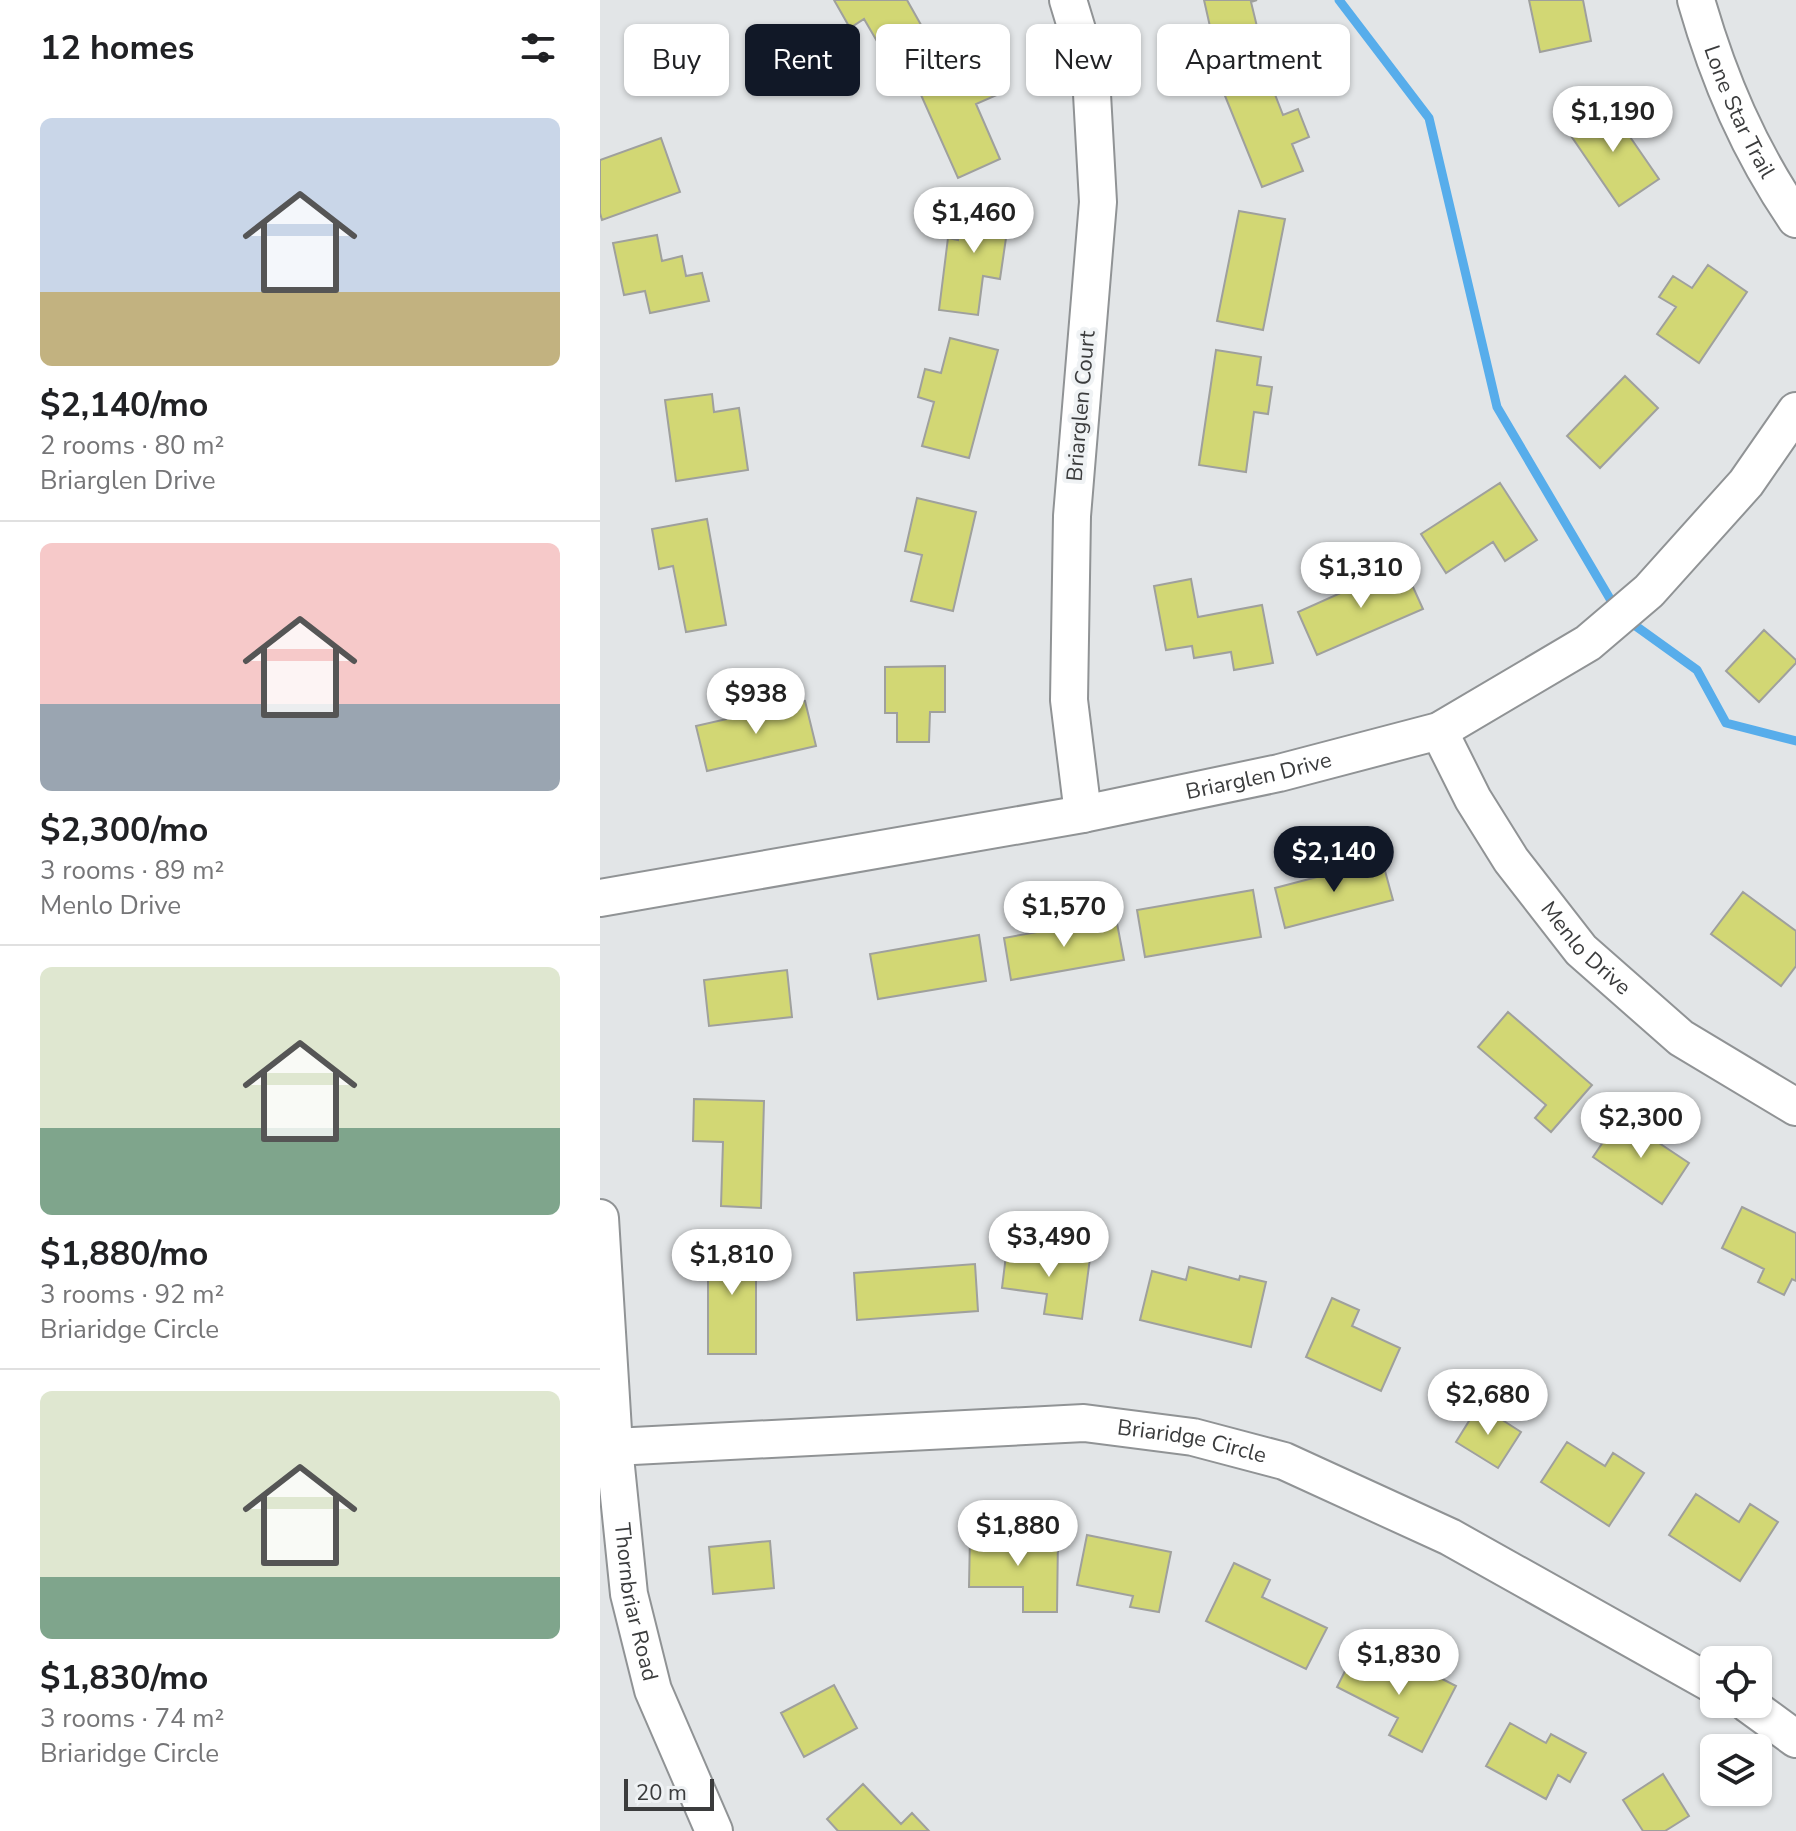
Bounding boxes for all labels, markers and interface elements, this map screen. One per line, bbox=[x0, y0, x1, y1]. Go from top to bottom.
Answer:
chip: Buy bbox=[624, 24, 729, 96]
chip: Rent bbox=[745, 24, 860, 96]
chip: Filters bbox=[876, 24, 1010, 96]
chip: New bbox=[1026, 24, 1141, 96]
chip: Apartment bbox=[1157, 24, 1350, 96]
text: 12 homes bbox=[40, 25, 194, 71]
icon: filters bbox=[516, 26, 560, 70]
street label: Lone Star Trail bbox=[1696, 41, 1782, 184]
pin: $1,190 bbox=[1548, 86, 1678, 154]
text: $1,190 bbox=[1571, 94, 1655, 129]
icon: home bbox=[228, 170, 372, 314]
pin: $1,460 bbox=[909, 187, 1039, 255]
text: $1,460 bbox=[932, 195, 1016, 230]
street label: Briarglen Court bbox=[1059, 329, 1103, 483]
text: $2,140/mo bbox=[40, 382, 208, 428]
text: 2 rooms · 80 m² bbox=[40, 428, 224, 463]
text: Briarglen Drive bbox=[40, 463, 216, 498]
pin: $1,310 bbox=[1296, 542, 1426, 610]
text: $1,310 bbox=[1319, 550, 1403, 585]
icon: home bbox=[228, 595, 372, 739]
pin: $938 bbox=[709, 668, 803, 736]
text: $938 bbox=[725, 676, 787, 711]
street label: Briarglen Drive bbox=[1183, 745, 1335, 807]
text: $2,300/mo bbox=[40, 807, 208, 853]
pin: $2,140 bbox=[1269, 826, 1399, 894]
text: $2,140 bbox=[1292, 834, 1376, 869]
text: 3 rooms · 89 m² bbox=[40, 853, 224, 888]
pin: $1,570 bbox=[999, 881, 1129, 949]
text: Menlo Drive bbox=[40, 888, 181, 923]
text: $1,570 bbox=[1022, 889, 1106, 924]
street label: Menlo Drive bbox=[1534, 895, 1637, 1002]
icon: home bbox=[228, 1019, 372, 1163]
pin: $2,300 bbox=[1576, 1092, 1706, 1160]
text: $2,300 bbox=[1599, 1100, 1683, 1135]
pin: $3,490 bbox=[984, 1211, 1114, 1279]
text: $3,490 bbox=[1007, 1219, 1091, 1254]
pin: $1,810 bbox=[667, 1229, 797, 1297]
text: $1,880/mo bbox=[40, 1231, 208, 1277]
text: $1,810 bbox=[690, 1237, 774, 1272]
text: 3 rooms · 92 m² bbox=[40, 1277, 224, 1312]
text: Briaridge Circle bbox=[40, 1312, 219, 1347]
pin: $2,680 bbox=[1423, 1369, 1553, 1437]
text: $2,680 bbox=[1446, 1377, 1530, 1412]
street label: Briaridge Circle bbox=[1115, 1412, 1270, 1471]
icon: home bbox=[228, 1443, 372, 1587]
pin: $1,880 bbox=[953, 1500, 1083, 1568]
text: $1,880 bbox=[976, 1508, 1060, 1543]
street label: Thornbriar Road bbox=[607, 1521, 665, 1684]
pin: $1,830 bbox=[1334, 1629, 1464, 1697]
text: $1,830 bbox=[1357, 1637, 1441, 1672]
map controls bbox=[1700, 1646, 1772, 1806]
button: locate bbox=[1700, 1646, 1772, 1718]
text: $1,830/mo bbox=[40, 1655, 208, 1701]
text: 3 rooms · 74 m² bbox=[40, 1701, 224, 1736]
button: layers bbox=[1700, 1734, 1772, 1806]
text: Briaridge Circle bbox=[40, 1736, 219, 1771]
scale bar bbox=[624, 1775, 714, 1811]
text: 20 m bbox=[636, 1778, 687, 1808]

